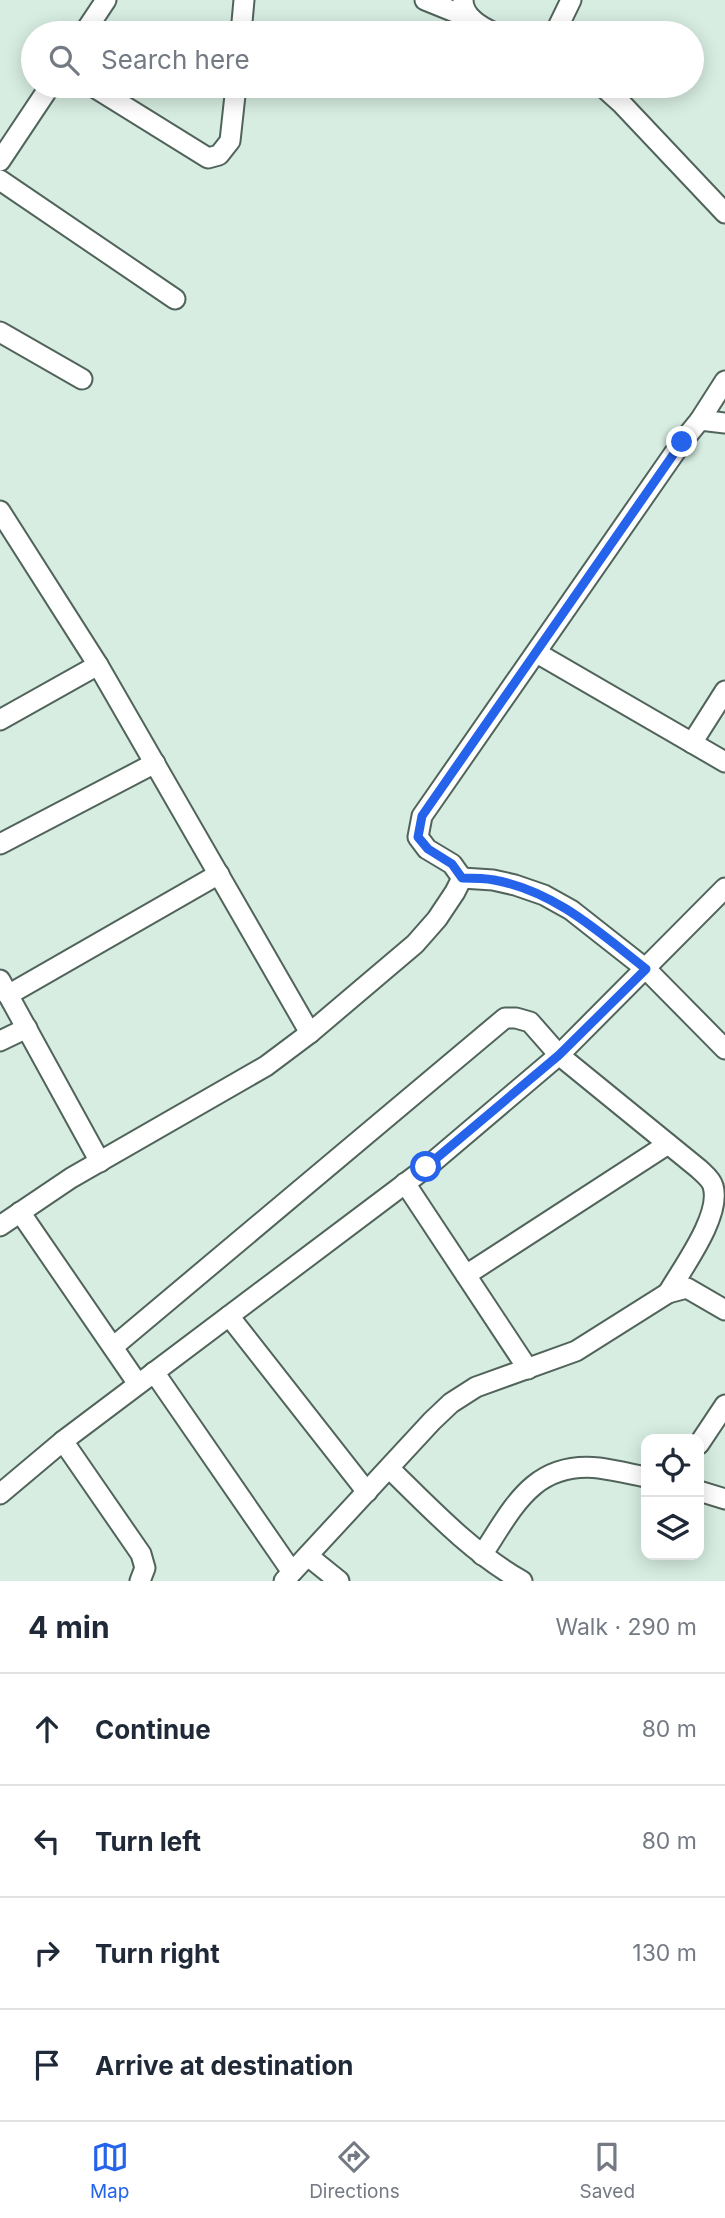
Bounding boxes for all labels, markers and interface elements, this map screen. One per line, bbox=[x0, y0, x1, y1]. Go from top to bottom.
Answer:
search box bbox=[21, 21, 704, 98]
icon: search bbox=[45, 41, 83, 79]
text: Search here bbox=[101, 44, 250, 75]
route end bbox=[666, 426, 697, 457]
route start bbox=[410, 1151, 441, 1182]
map controls bbox=[641, 1434, 704, 1560]
button: locate bbox=[641, 1434, 704, 1497]
button: layers bbox=[641, 1497, 704, 1560]
text: 4 min bbox=[28, 1609, 110, 1645]
text: Walk · 290 m bbox=[555, 1613, 697, 1641]
icon: ahead bbox=[28, 1710, 66, 1748]
text: Continue bbox=[95, 1714, 211, 1745]
text: 80 m bbox=[642, 1715, 697, 1743]
icon: left bbox=[28, 1822, 66, 1860]
text: Turn left bbox=[95, 1826, 201, 1857]
text: 80 m bbox=[642, 1827, 697, 1855]
icon: right bbox=[28, 1934, 66, 1972]
text: Turn right bbox=[95, 1938, 220, 1969]
text: 130 m bbox=[632, 1939, 697, 1967]
icon: arrive bbox=[28, 2046, 66, 2084]
text: Arrive at destination bbox=[95, 2050, 354, 2081]
tab: Map bbox=[90, 2138, 129, 2203]
tab: Directions bbox=[309, 2138, 400, 2203]
tab: Saved bbox=[579, 2138, 635, 2203]

